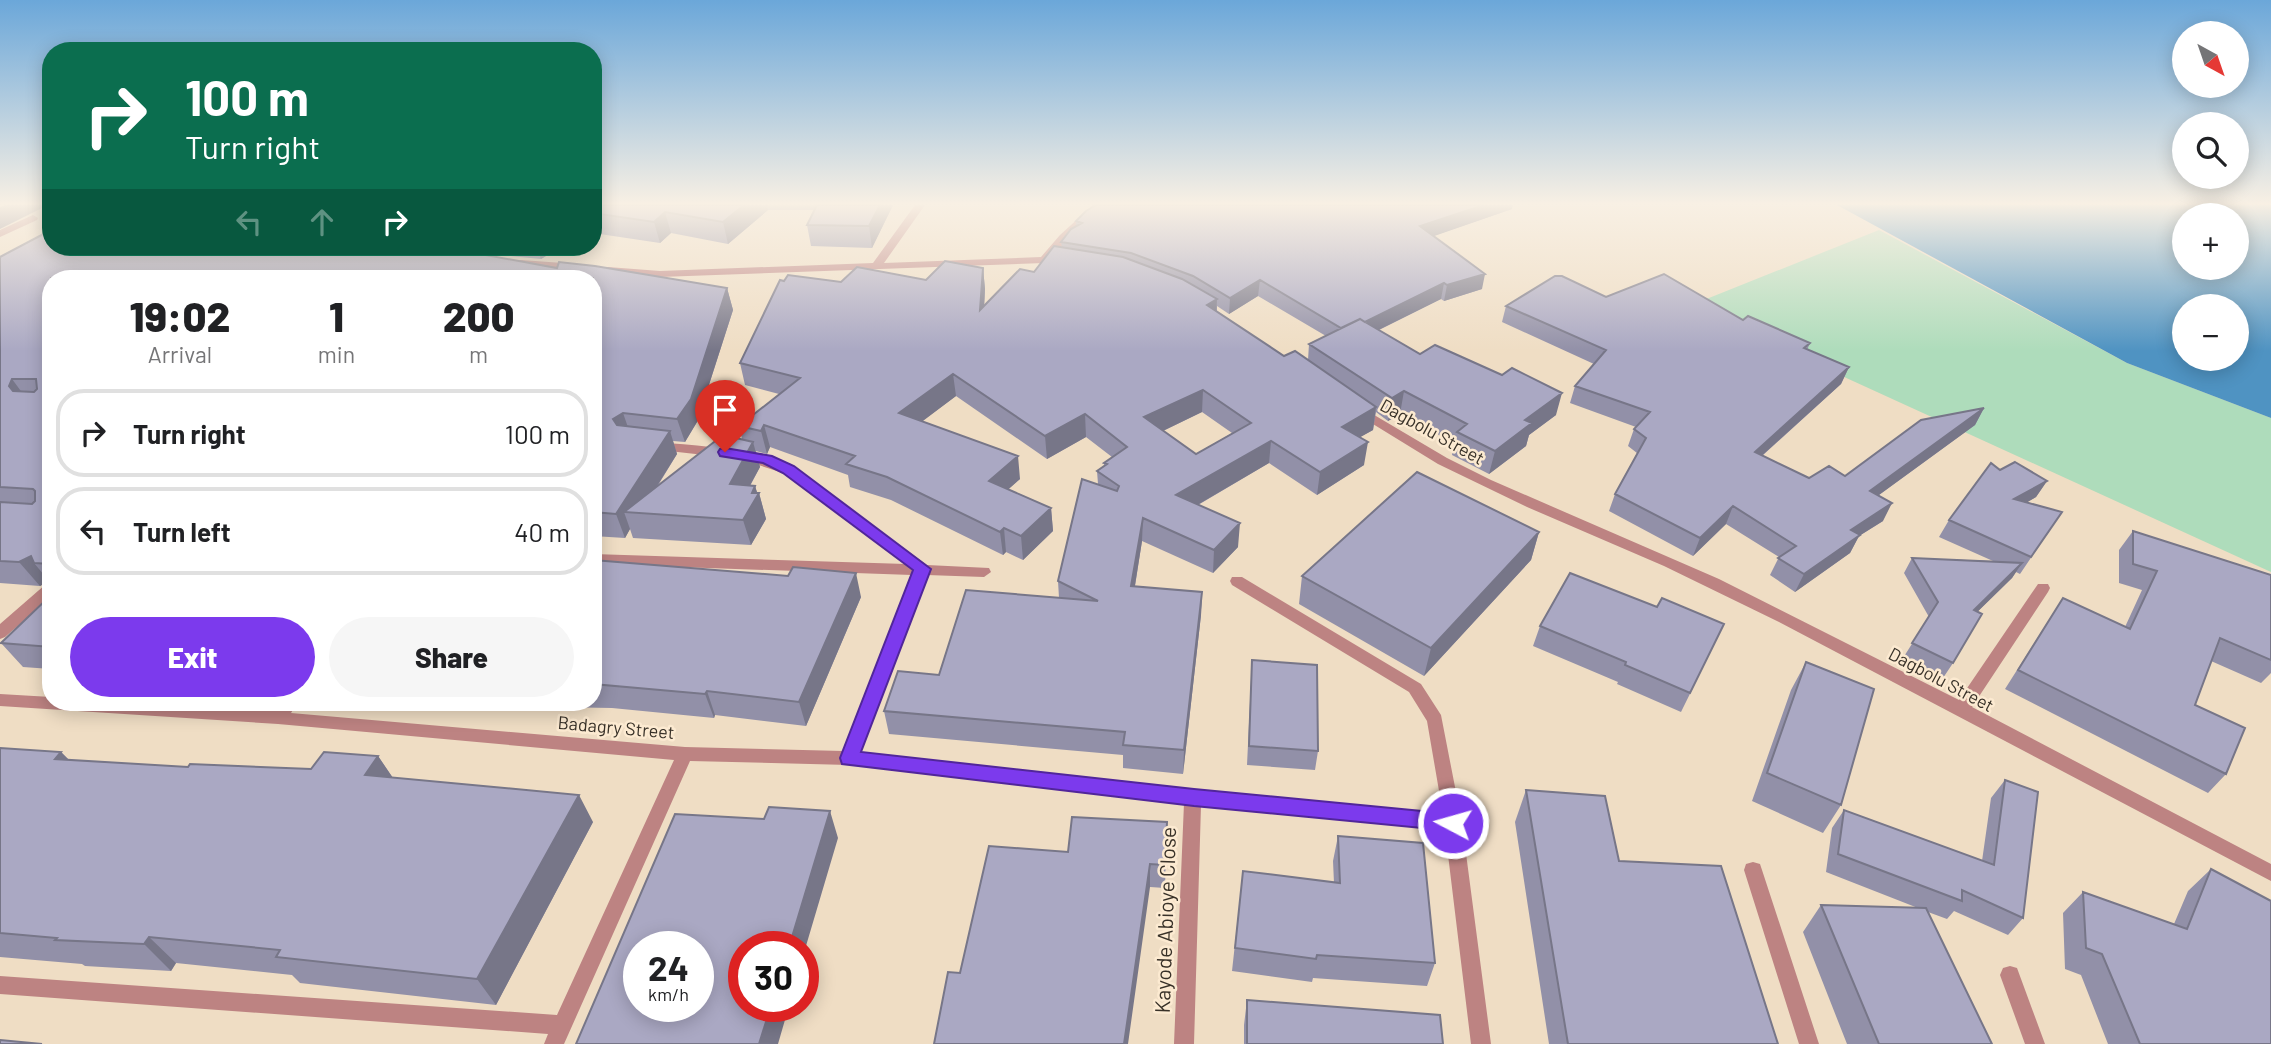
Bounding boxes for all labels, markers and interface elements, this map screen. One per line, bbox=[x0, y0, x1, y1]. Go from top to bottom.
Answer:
north arrow bbox=[2172, 21, 2249, 98]
map controls bbox=[2172, 21, 2249, 371]
text: 100 m bbox=[185, 67, 309, 126]
icon: right bbox=[70, 70, 161, 161]
button: search bbox=[2172, 112, 2249, 189]
text: Turn right bbox=[185, 127, 320, 165]
icon: left bbox=[230, 203, 268, 241]
icon: ahead bbox=[303, 203, 341, 241]
icon: right bbox=[376, 203, 414, 241]
button: + bbox=[2172, 203, 2249, 280]
text: 19:02 bbox=[130, 290, 230, 340]
text: 1 bbox=[329, 290, 344, 340]
text: 200 bbox=[443, 290, 514, 340]
button: − bbox=[2172, 294, 2249, 371]
text: Arrival bbox=[148, 340, 212, 368]
text: min bbox=[318, 340, 355, 368]
text: m bbox=[469, 340, 488, 368]
pin bbox=[695, 380, 755, 452]
icon: arrive bbox=[706, 391, 744, 429]
street label: Dagbolu Street bbox=[1376, 393, 1488, 469]
icon: right bbox=[74, 414, 112, 452]
text: Turn right bbox=[133, 418, 246, 449]
text: 100 m bbox=[505, 418, 570, 449]
icon: left bbox=[74, 512, 112, 550]
text: Turn left bbox=[133, 516, 231, 547]
text: 40 m bbox=[514, 516, 570, 547]
button: Exit bbox=[70, 617, 315, 697]
button: Share bbox=[329, 617, 574, 697]
street label: Dagbolu Street bbox=[1885, 642, 1998, 716]
street label: Badagry Street bbox=[557, 711, 675, 743]
position arrow bbox=[1416, 786, 1490, 860]
street label: Kayode Abioye Close bbox=[1149, 826, 1180, 1014]
speed limit sign: 30 bbox=[728, 931, 819, 1022]
text: 24 bbox=[648, 946, 689, 988]
text: km/h bbox=[648, 983, 689, 1005]

